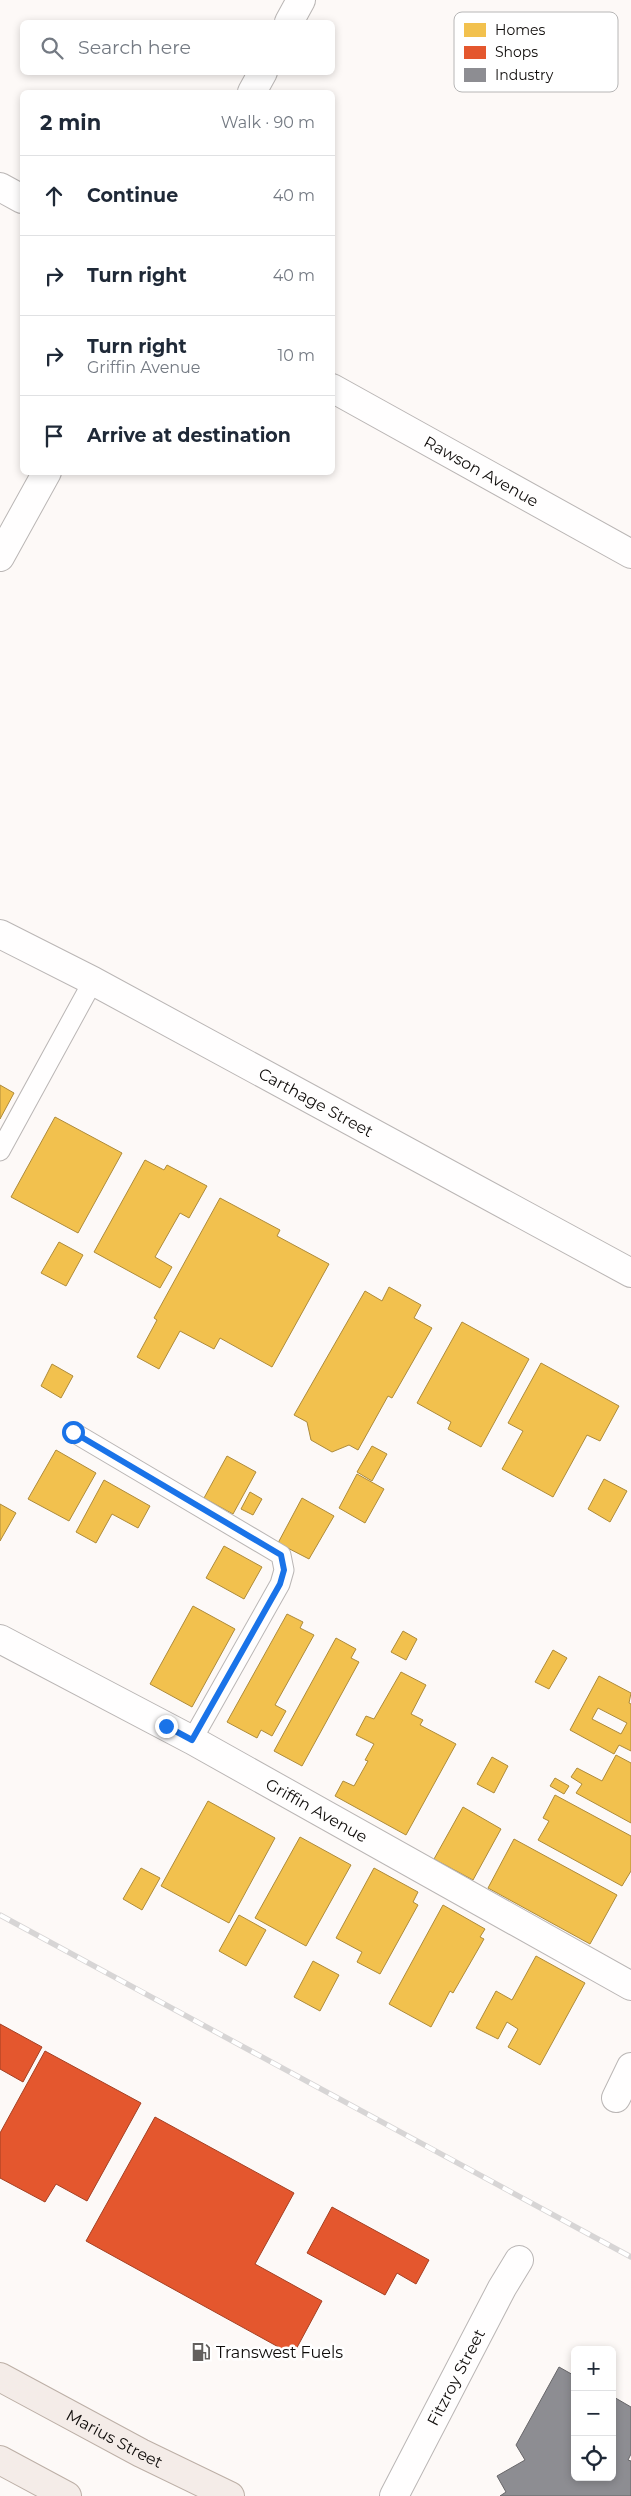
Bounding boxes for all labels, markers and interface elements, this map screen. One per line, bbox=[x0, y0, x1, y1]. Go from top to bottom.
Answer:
legend bbox=[454, 12, 618, 92]
search box bbox=[20, 20, 335, 75]
text: Homes bbox=[495, 21, 545, 39]
icon: search bbox=[38, 34, 66, 62]
text: Search here bbox=[78, 36, 191, 59]
text: Shops bbox=[495, 43, 538, 61]
text: Industry bbox=[495, 66, 554, 84]
text: 2 min bbox=[40, 110, 101, 135]
text: Walk · 90 m bbox=[221, 113, 315, 132]
icon: ahead bbox=[40, 182, 68, 210]
text: Continue bbox=[87, 184, 178, 207]
text: 40 m bbox=[273, 186, 315, 205]
icon: right bbox=[40, 262, 68, 290]
text: Turn right bbox=[87, 264, 187, 287]
text: 40 m bbox=[273, 266, 315, 285]
text: Turn right bbox=[87, 335, 187, 358]
icon: right bbox=[40, 342, 68, 370]
text: 10 m bbox=[277, 346, 315, 365]
text: Griffin Avenue bbox=[87, 358, 201, 377]
icon: arrive bbox=[40, 422, 68, 450]
text: Arrive at destination bbox=[87, 424, 291, 447]
street label: Rawson Avenue bbox=[421, 432, 542, 510]
street label: Carthage Street bbox=[256, 1063, 377, 1141]
route start bbox=[62, 1421, 85, 1444]
route end bbox=[155, 1715, 178, 1738]
street label: Griffin Avenue bbox=[263, 1774, 371, 1846]
street label: Fitzroy Street bbox=[423, 2325, 489, 2429]
fuel station icon: Transwest Fuels bbox=[190, 2341, 212, 2363]
place label: Transwest Fuels bbox=[216, 2343, 343, 2362]
map controls bbox=[571, 2346, 616, 2481]
button: + bbox=[571, 2346, 616, 2391]
button: − bbox=[571, 2391, 616, 2436]
street label: Marius Street bbox=[63, 2405, 166, 2472]
button: locate bbox=[571, 2436, 616, 2481]

